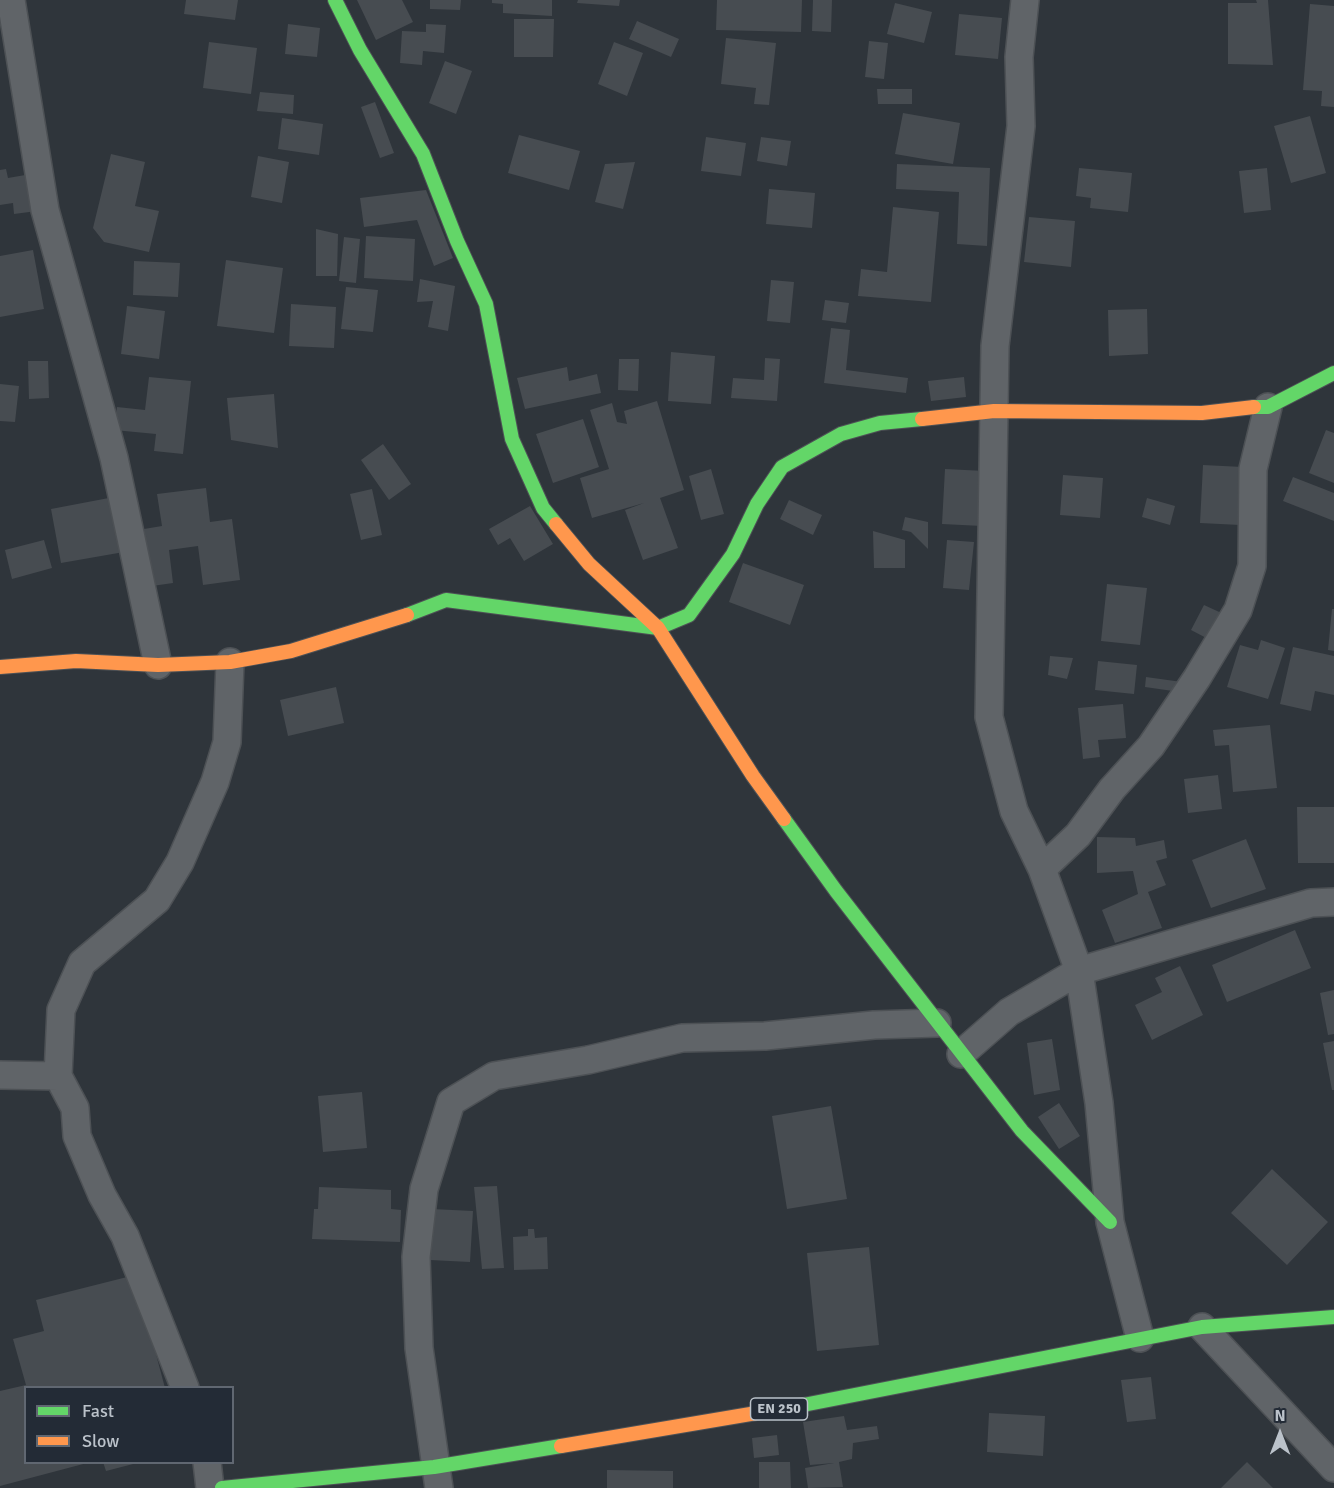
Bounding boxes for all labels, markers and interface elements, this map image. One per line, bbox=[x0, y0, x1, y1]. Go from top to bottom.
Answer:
legend bbox=[24, 1386, 234, 1464]
road number: EN 250 bbox=[750, 1398, 808, 1420]
text: Fast bbox=[82, 1400, 114, 1422]
north arrow bbox=[1250, 1404, 1310, 1464]
text: N bbox=[1274, 1406, 1286, 1426]
text: Slow bbox=[82, 1430, 119, 1452]

